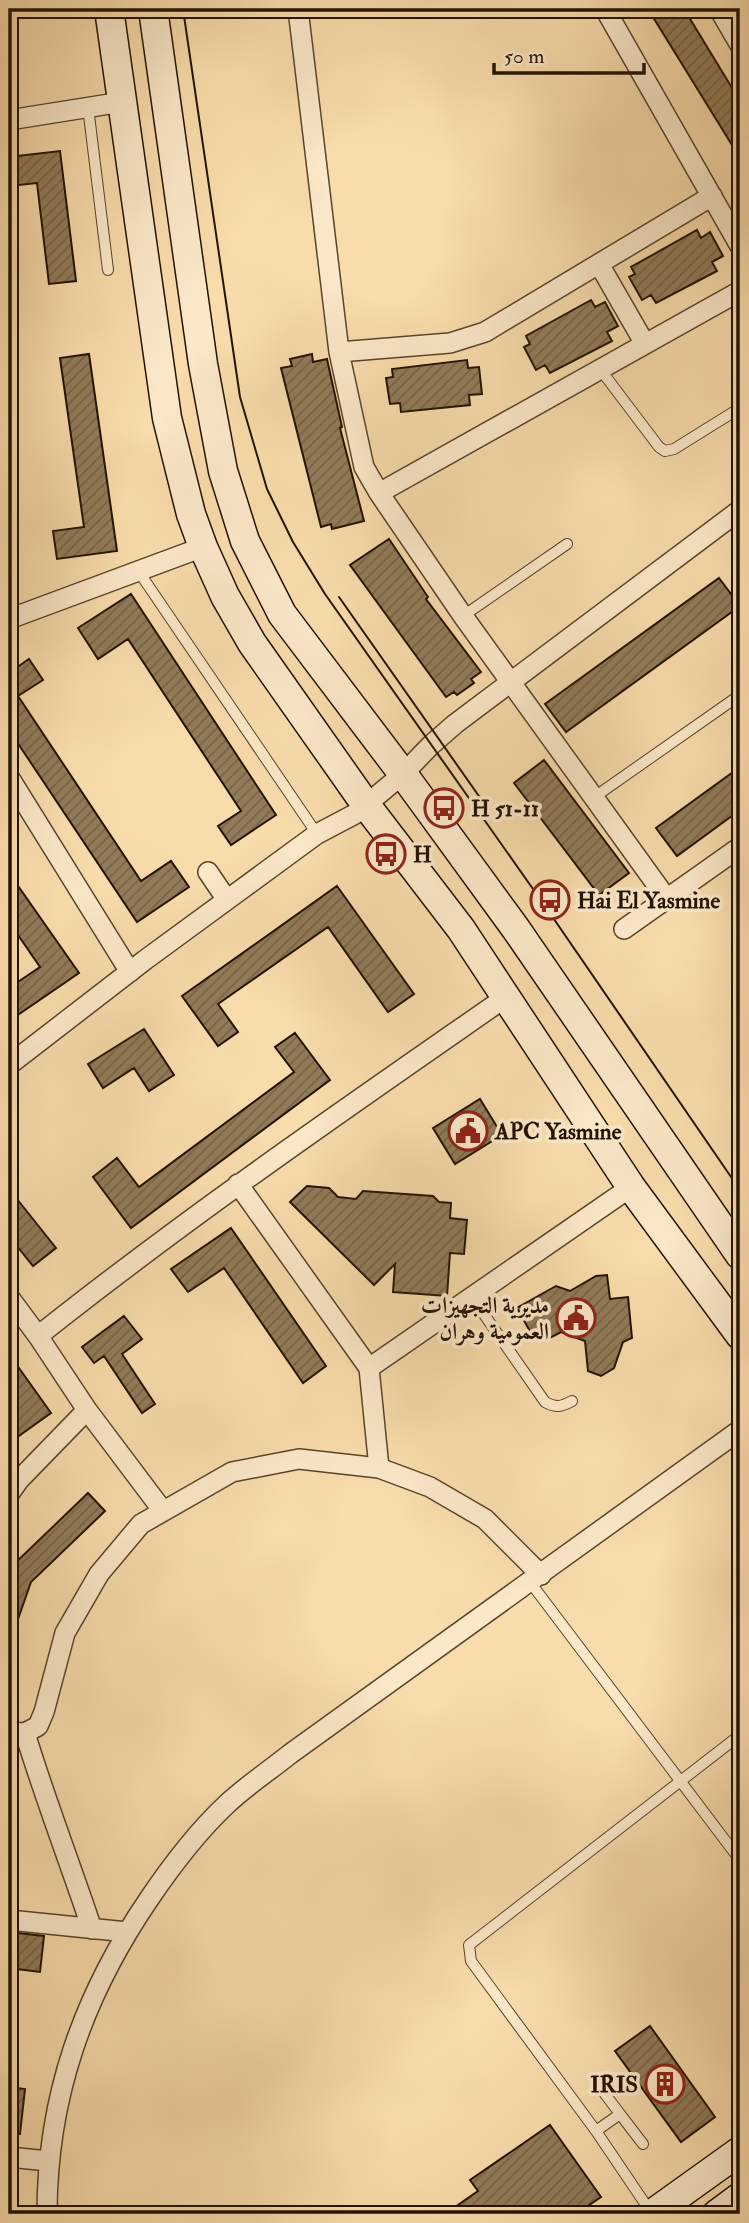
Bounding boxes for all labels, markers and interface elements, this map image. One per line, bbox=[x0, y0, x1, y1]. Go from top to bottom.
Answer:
scale bar bbox=[494, 32, 644, 76]
text: 50 m bbox=[504, 43, 545, 70]
bus stop icon: H 51-11 bbox=[423, 787, 465, 829]
place label: H 51-11 bbox=[471, 794, 539, 823]
bus stop icon: H bbox=[365, 833, 407, 875]
place label: H bbox=[413, 840, 432, 869]
bus stop icon: Hai El Yasmine bbox=[529, 879, 571, 921]
place label: Hai El Yasmine bbox=[577, 886, 720, 915]
public building icon: APC Yasmine bbox=[447, 1110, 489, 1152]
place label: APC Yasmine bbox=[494, 1117, 622, 1146]
place label: مديرية التجهيزات العمومية وهران bbox=[421, 1291, 549, 1346]
public building icon: مديرية التجهيزات العمومية وهران bbox=[555, 1297, 597, 1339]
building icon: IRIS bbox=[644, 2063, 686, 2105]
place label: IRIS bbox=[590, 2070, 638, 2099]

